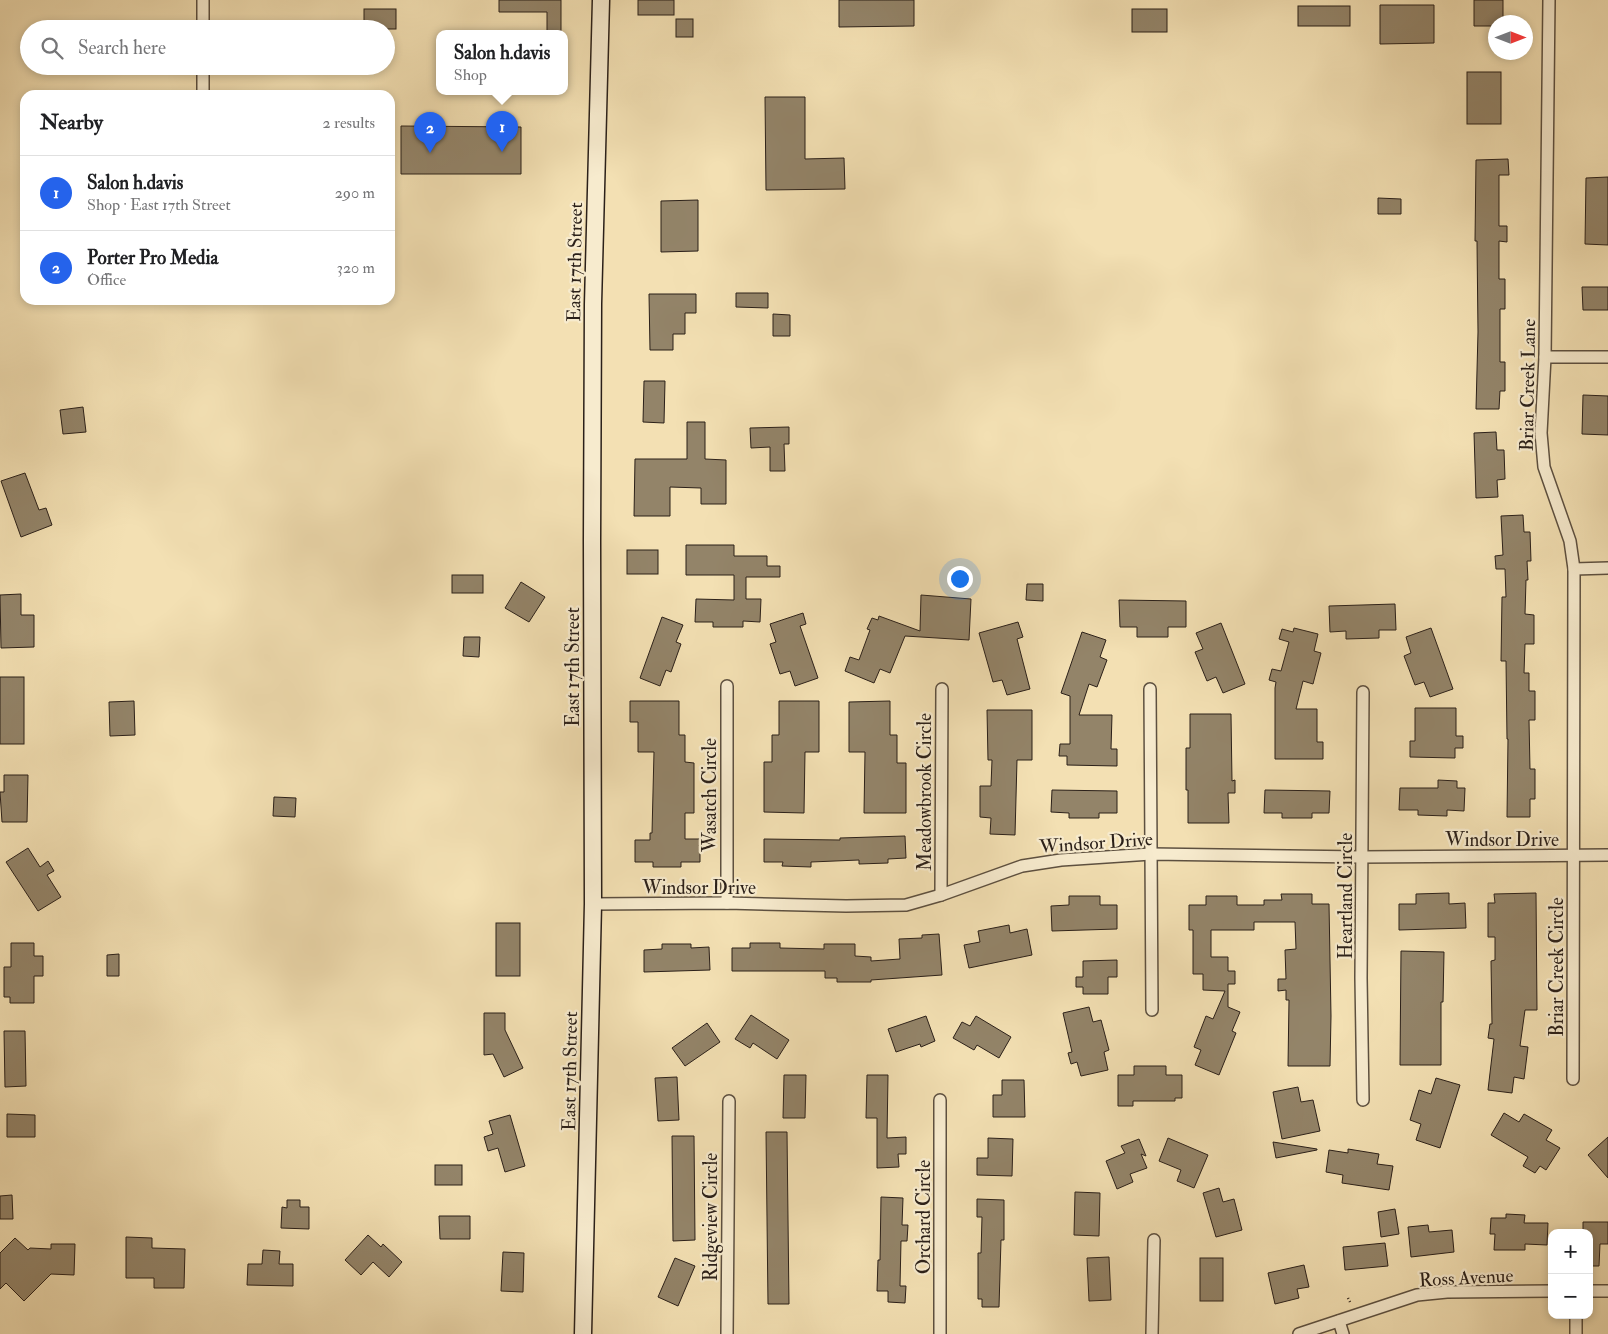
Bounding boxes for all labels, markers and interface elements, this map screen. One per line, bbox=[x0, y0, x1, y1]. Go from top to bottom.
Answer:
north arrow bbox=[1488, 15, 1533, 60]
search box bbox=[20, 20, 395, 75]
popup bbox=[436, 30, 568, 95]
icon: search bbox=[38, 34, 66, 62]
text: Search here bbox=[78, 36, 166, 60]
text: Salon h.davis bbox=[454, 41, 550, 65]
text: Shop bbox=[454, 65, 487, 85]
text: Nearby bbox=[40, 109, 103, 136]
pin: 1 bbox=[486, 111, 518, 152]
pin: 2 bbox=[414, 112, 446, 153]
text: 2 results bbox=[322, 113, 375, 133]
text: Salon h.davis bbox=[87, 171, 183, 195]
text: 1 bbox=[53, 183, 59, 203]
text: 290 m bbox=[335, 183, 375, 203]
text: Shop · East 17th Street bbox=[87, 195, 231, 215]
street label: East 17th Street bbox=[562, 202, 588, 322]
text: Porter Pro Media bbox=[87, 246, 218, 270]
text: 2 bbox=[52, 258, 60, 278]
text: 320 m bbox=[337, 258, 375, 278]
text: Office bbox=[87, 270, 126, 290]
street label: Briar Creek Lane bbox=[1515, 319, 1541, 451]
your location bbox=[947, 566, 973, 592]
street label: East 17th Street bbox=[561, 607, 585, 727]
street label: Meadowbrook Circle bbox=[913, 713, 937, 871]
street label: Wasatch Circle bbox=[698, 738, 722, 853]
street label: Windsor Drive bbox=[1038, 827, 1154, 859]
street label: Windsor Drive bbox=[1444, 828, 1559, 852]
street label: Heartland Circle bbox=[1334, 833, 1358, 959]
street label: Windsor Drive bbox=[641, 876, 756, 900]
street label: Briar Creek Circle bbox=[1545, 897, 1569, 1037]
street label: East 17th Street bbox=[557, 1011, 583, 1131]
street label: Ridgeview Circle bbox=[699, 1153, 723, 1281]
street label: Orchard Circle bbox=[912, 1160, 936, 1274]
map controls bbox=[1548, 1229, 1593, 1319]
button: + bbox=[1548, 1229, 1593, 1274]
street label: Ross Avenue bbox=[1418, 1264, 1514, 1292]
button: − bbox=[1548, 1274, 1593, 1319]

